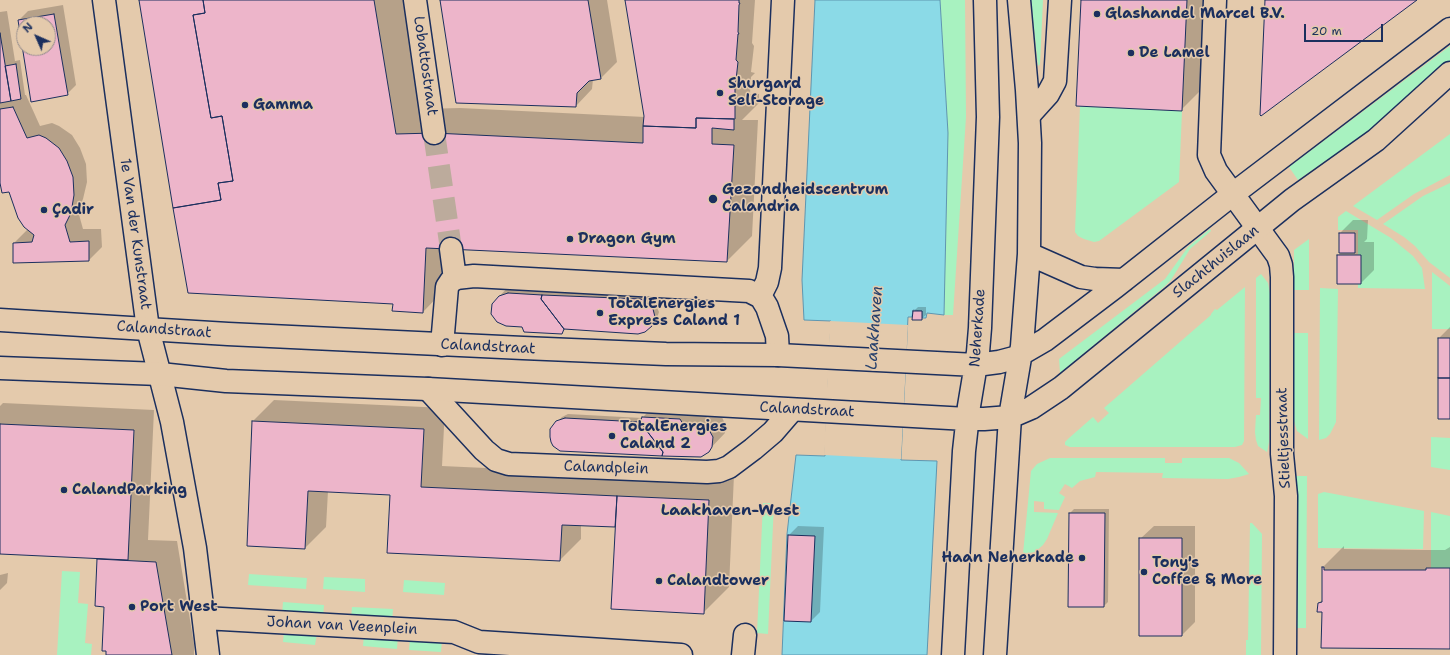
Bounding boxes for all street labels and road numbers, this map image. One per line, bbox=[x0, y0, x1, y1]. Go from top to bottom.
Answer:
street label: Lobattostraat bbox=[409, 15, 441, 117]
street label: 1e Van der Kunstraat bbox=[115, 157, 155, 311]
street label: Slachthuislaan bbox=[1169, 222, 1263, 302]
street label: Neherkade bbox=[966, 288, 990, 368]
street label: Calandstraat bbox=[116, 318, 212, 342]
street label: Calandstraat bbox=[440, 336, 536, 358]
street label: Stieltjesstraat bbox=[1273, 387, 1295, 489]
street label: Calandstraat bbox=[759, 399, 855, 421]
street label: Calandplein bbox=[563, 458, 649, 478]
street label: Johan van Veenplein bbox=[266, 613, 418, 639]

